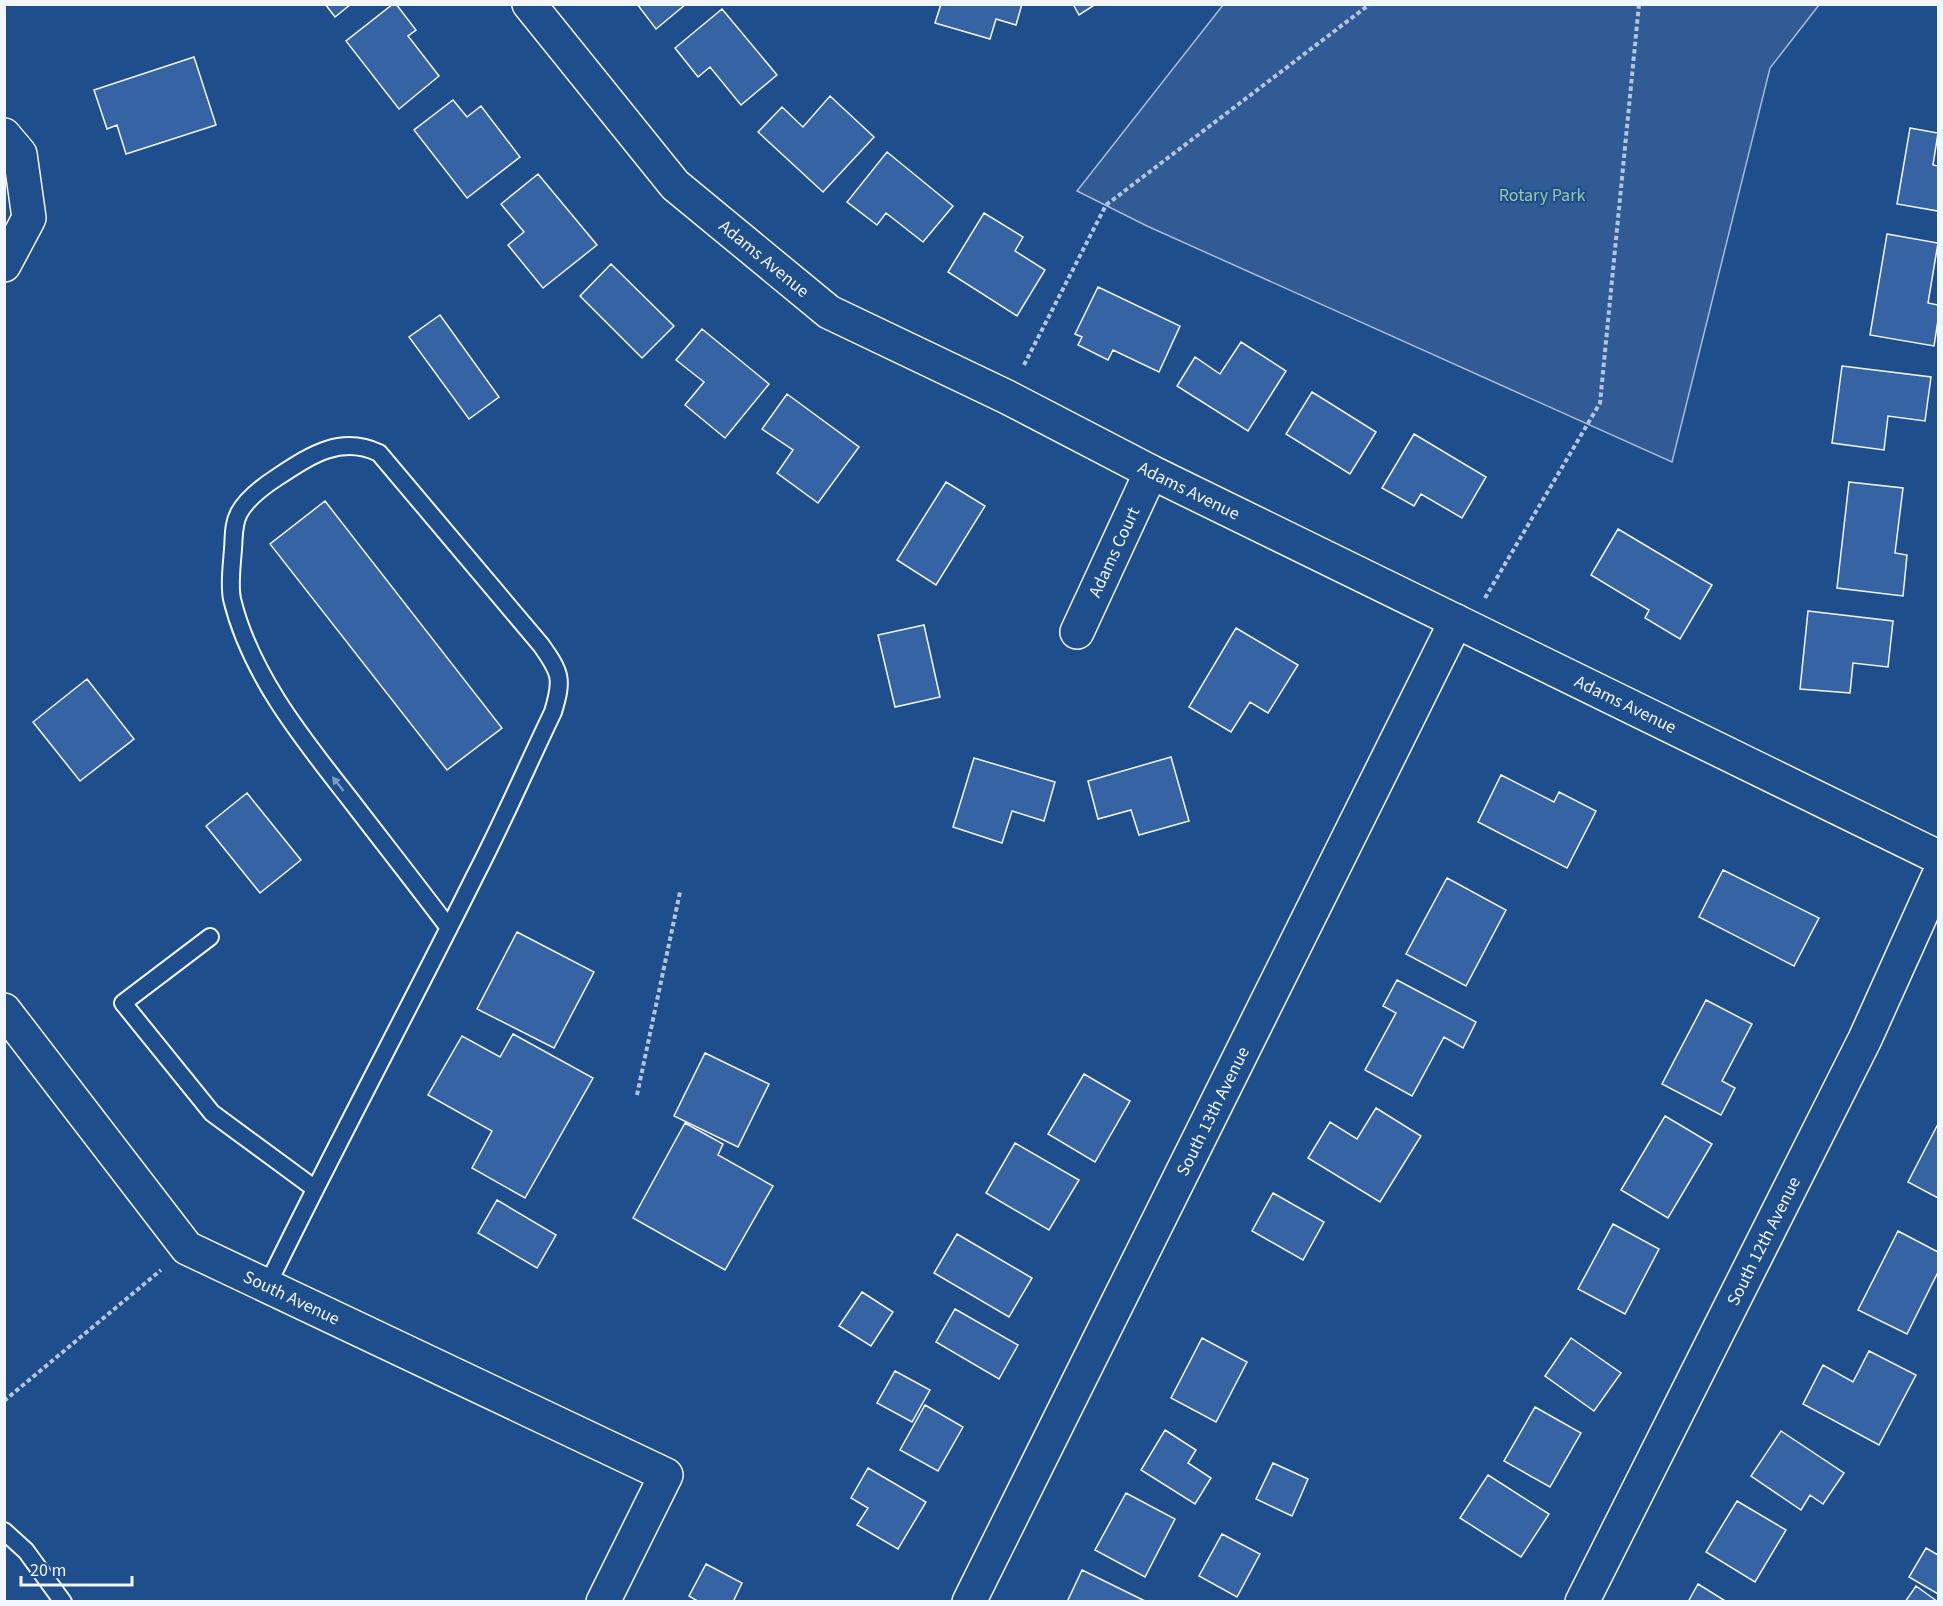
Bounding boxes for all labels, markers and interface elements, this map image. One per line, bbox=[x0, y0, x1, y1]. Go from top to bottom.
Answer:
park label: Rotary Park bbox=[1499, 183, 1585, 208]
street label: Adams Avenue bbox=[713, 214, 814, 304]
street label: Adams Avenue bbox=[1133, 455, 1244, 527]
street label: Adams Court bbox=[1083, 503, 1146, 602]
street label: Adams Avenue bbox=[1570, 669, 1680, 740]
one-way arrow bbox=[331, 776, 344, 792]
street label: South 13th Avenue bbox=[1170, 1042, 1256, 1180]
street label: South 12th Avenue bbox=[1721, 1172, 1807, 1310]
street label: South Avenue bbox=[239, 1264, 344, 1332]
scale bar bbox=[21, 1549, 132, 1587]
text: 20 m bbox=[30, 1558, 66, 1583]

